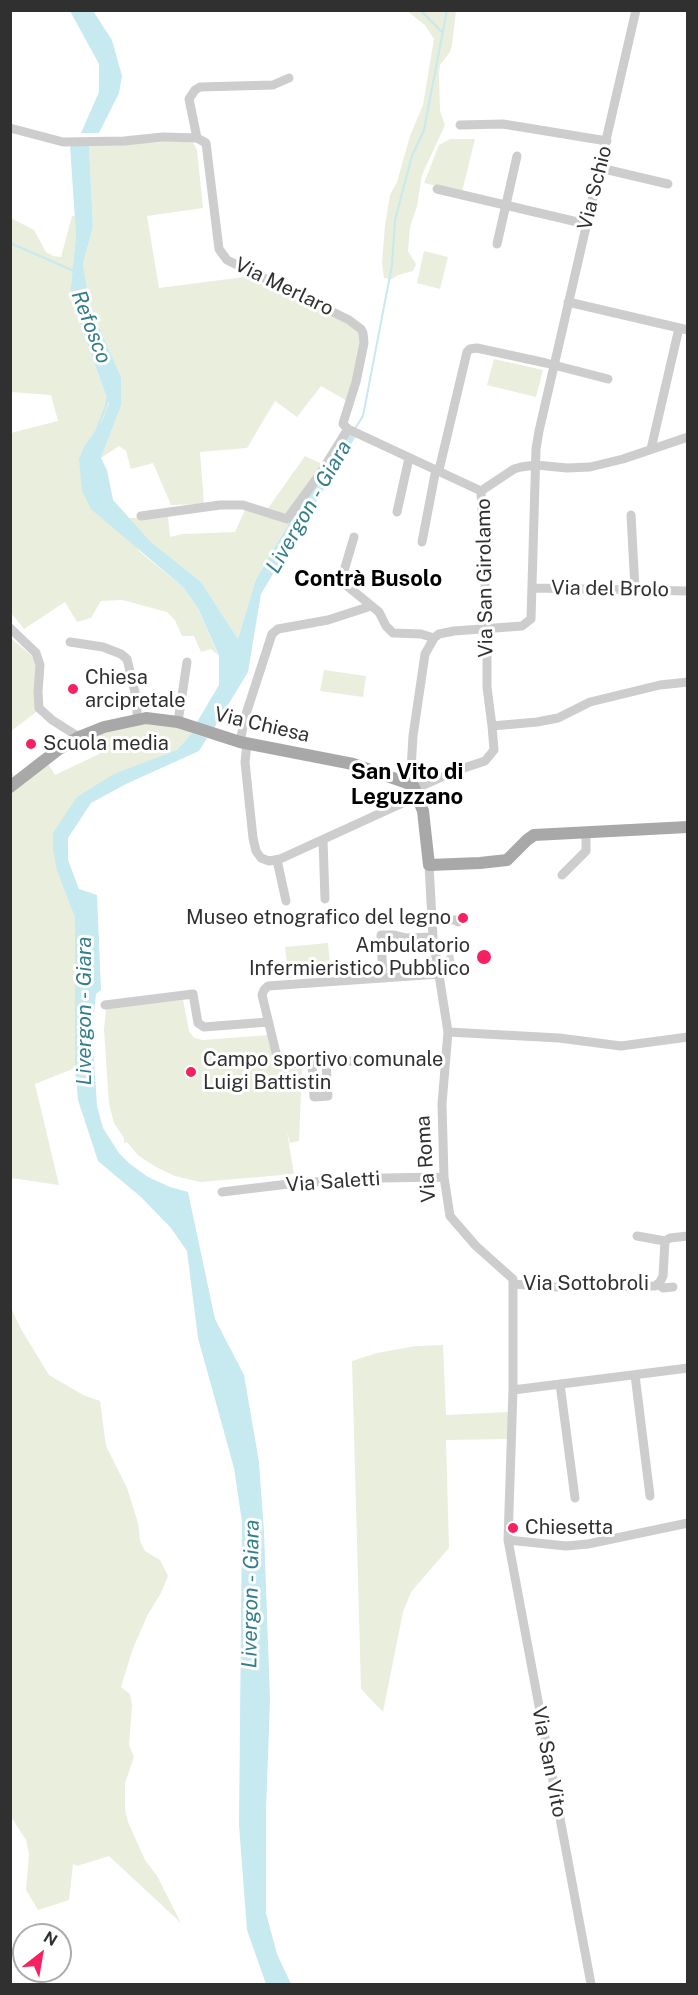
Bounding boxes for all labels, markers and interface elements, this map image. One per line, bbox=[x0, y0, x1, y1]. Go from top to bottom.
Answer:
street label: Via Schio bbox=[573, 143, 617, 233]
street label: Via Merlaro bbox=[231, 253, 337, 321]
water label: Refosco bbox=[66, 287, 116, 367]
water label: Livergon - Giara bbox=[261, 436, 357, 578]
street label: Via San Girolamo bbox=[472, 498, 498, 658]
district label: Contrà Busolo bbox=[294, 566, 442, 592]
street label: Via del Brolo bbox=[551, 576, 669, 602]
place label: Chiesa arcipretale bbox=[85, 666, 186, 713]
marker: Chiesa arcipretale bbox=[66, 682, 80, 696]
street label: Via Chiesa bbox=[212, 702, 312, 748]
place label: Scuola media bbox=[43, 732, 169, 756]
marker: Scuola media bbox=[24, 737, 38, 751]
district label: San Vito di Leguzzano bbox=[351, 759, 463, 810]
place label: Museo etnografico del legno bbox=[186, 906, 451, 930]
marker: Museo etnografico del legno bbox=[456, 911, 470, 925]
place label: Ambulatorio Infermieristico Pubblico bbox=[249, 934, 470, 981]
water label: Livergon - Giara bbox=[72, 937, 98, 1085]
marker: Ambulatorio Infermieristico Pubblico bbox=[475, 948, 493, 966]
place label: Campo sportivo comunale Luigi Battistin bbox=[203, 1048, 443, 1095]
marker: Campo sportivo comunale Luigi Battistin bbox=[184, 1065, 198, 1079]
street label: Via Roma bbox=[411, 1115, 441, 1203]
street label: Via Saletti bbox=[285, 1167, 381, 1197]
street label: Via Sottobroli bbox=[523, 1272, 649, 1296]
place label: Chiesetta bbox=[525, 1516, 613, 1540]
water label: Livergon - Giara bbox=[237, 1519, 265, 1669]
marker: Chiesetta bbox=[506, 1521, 520, 1535]
street label: Via San Vito bbox=[527, 1705, 571, 1819]
north arrow bbox=[12, 1923, 72, 1983]
text: N bbox=[40, 1927, 61, 1950]

